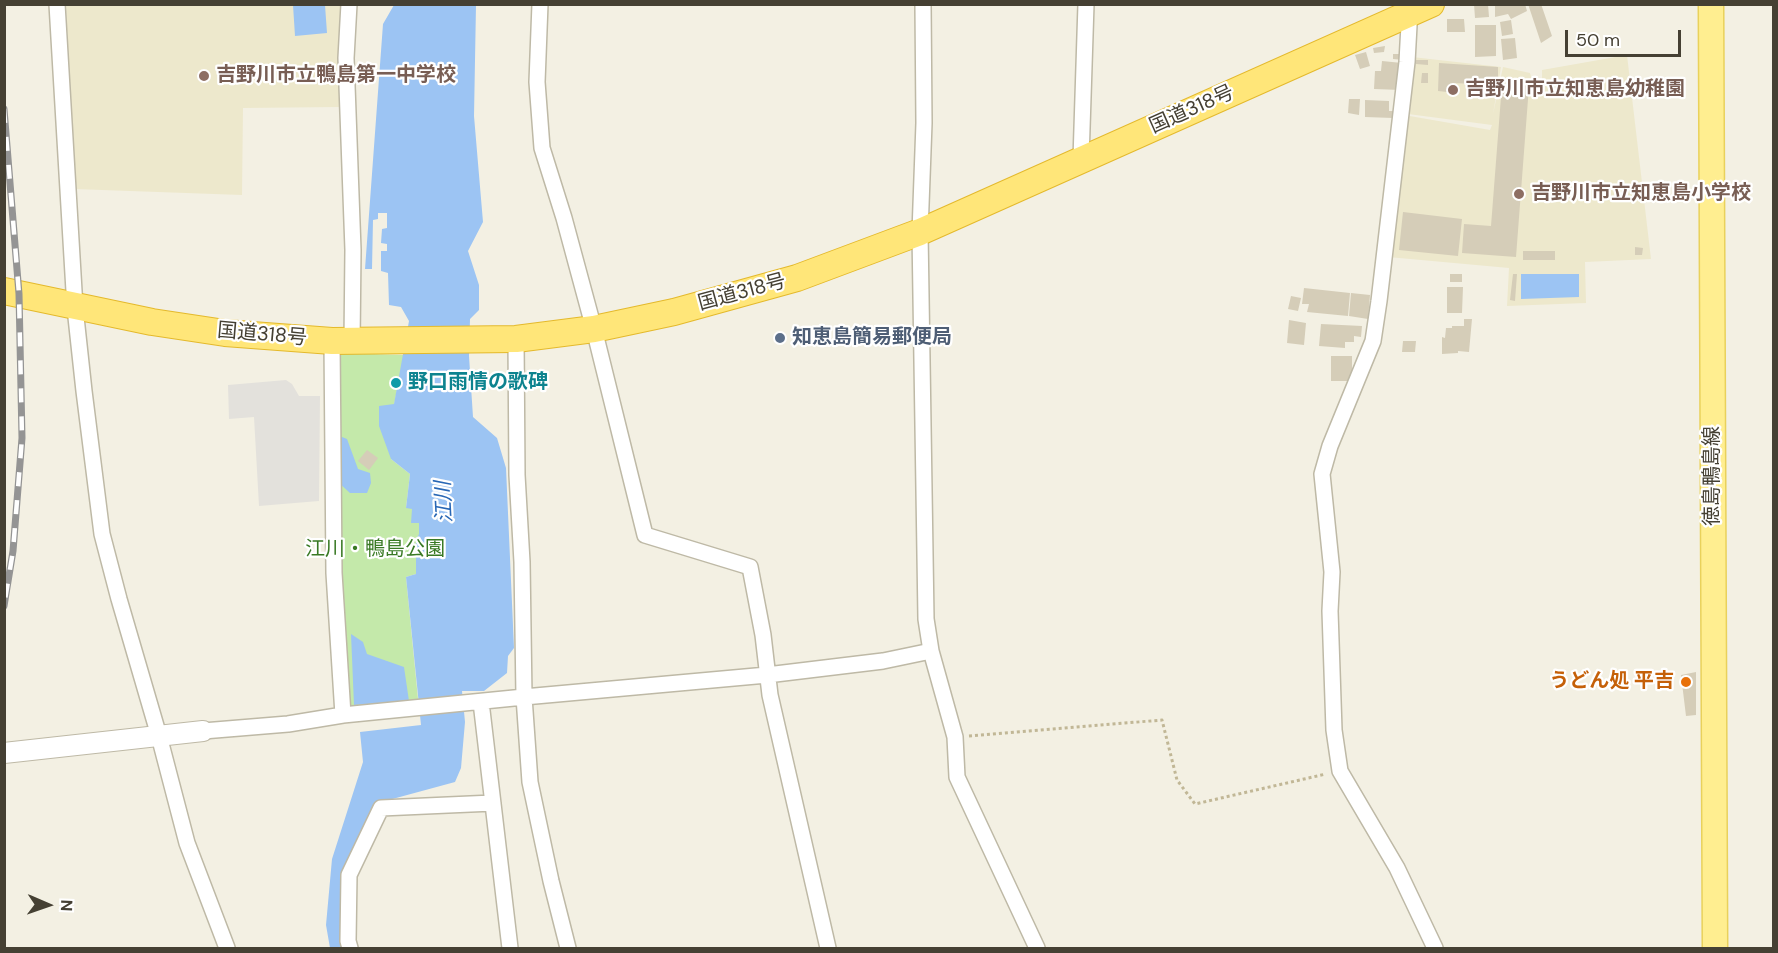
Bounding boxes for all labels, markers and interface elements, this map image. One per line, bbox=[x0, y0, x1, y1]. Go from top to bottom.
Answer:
scale bar bbox=[1568, 18, 1684, 56]
text: 50 m bbox=[1576, 28, 1620, 52]
place label: 吉野川市立鴨島第一中学校 bbox=[216, 64, 456, 88]
marker: 吉野川市立鴨島第一中学校 bbox=[197, 69, 211, 83]
place label: 吉野川市立知恵島幼稚園 bbox=[1465, 78, 1685, 102]
street label: 国道318号 bbox=[1146, 81, 1238, 139]
marker: 吉野川市立知恵島幼稚園 bbox=[1446, 83, 1460, 97]
place label: 吉野川市立知恵島小学校 bbox=[1531, 182, 1751, 206]
marker: 吉野川市立知恵島小学校 bbox=[1512, 187, 1526, 201]
street label: 国道318号 bbox=[695, 270, 789, 316]
street label: 国道318号 bbox=[216, 319, 308, 351]
place label: 知恵島簡易郵便局 bbox=[792, 326, 952, 350]
marker: 知恵島簡易郵便局 bbox=[773, 331, 787, 345]
place label: 野口雨情の歌碑 bbox=[408, 371, 548, 395]
marker: 野口雨情の歌碑 bbox=[389, 376, 403, 390]
street label: 徳島鴨島線 bbox=[1701, 426, 1725, 526]
water label: 江川 bbox=[431, 480, 459, 524]
park label: 江川・鴨島公園 bbox=[305, 538, 445, 562]
place label: うどん処 平吉 bbox=[1549, 670, 1674, 694]
marker: うどん処 平吉 bbox=[1679, 675, 1693, 689]
north arrow bbox=[18, 875, 78, 935]
text: N bbox=[56, 899, 77, 912]

